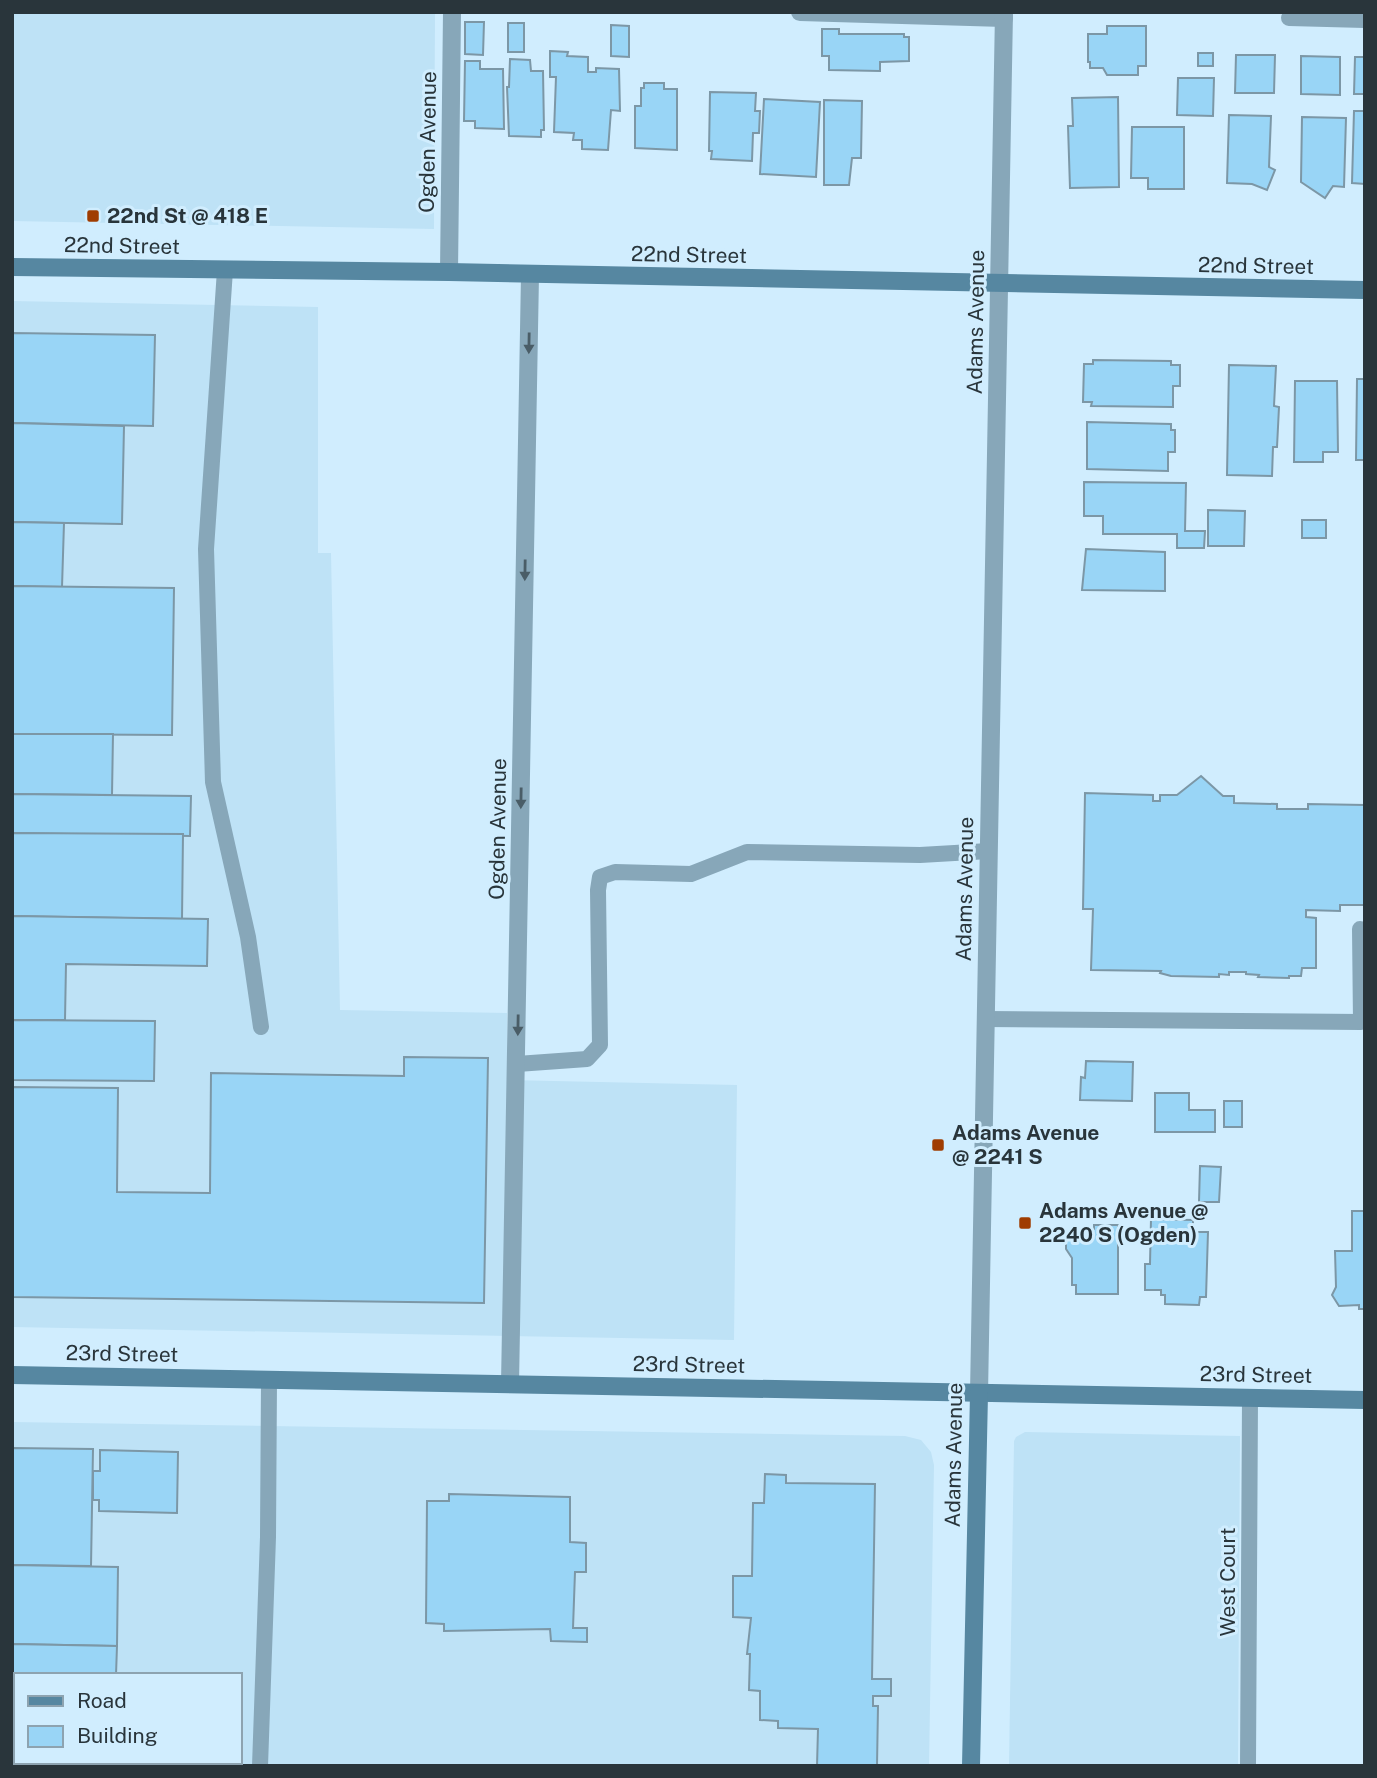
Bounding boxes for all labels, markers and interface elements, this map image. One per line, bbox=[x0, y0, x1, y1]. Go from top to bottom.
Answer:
street label: Ogden Avenue bbox=[414, 71, 441, 213]
place label: 22nd St @ 418 E bbox=[107, 203, 268, 228]
marker: 22nd St @ 418 E bbox=[85, 208, 101, 224]
street label: 22nd Street bbox=[64, 232, 180, 259]
street label: 22nd Street bbox=[631, 241, 747, 268]
street label: Adams Avenue bbox=[962, 249, 989, 395]
street label: 22nd Street bbox=[1198, 252, 1314, 279]
one-way arrow bbox=[524, 332, 535, 354]
one-way arrow bbox=[520, 560, 531, 582]
street label: Ogden Avenue bbox=[484, 758, 511, 900]
one-way arrow bbox=[516, 787, 527, 809]
street label: Adams Avenue bbox=[951, 816, 978, 962]
one-way arrow bbox=[512, 1015, 523, 1037]
place label: Adams Avenue @ 2241 S bbox=[952, 1120, 1099, 1169]
marker: Adams Avenue @ 2241 S bbox=[930, 1137, 946, 1153]
place label: Adams Avenue @ 2240 S (Ogden) bbox=[1039, 1198, 1208, 1247]
marker: Adams Avenue @ 2240 S (Ogden) bbox=[1017, 1215, 1033, 1231]
street label: 23rd Street bbox=[65, 1340, 179, 1367]
street label: 23rd Street bbox=[632, 1351, 746, 1378]
street label: 23rd Street bbox=[1199, 1361, 1313, 1388]
street label: Adams Avenue bbox=[940, 1382, 967, 1528]
street label: West Court bbox=[1215, 1527, 1240, 1637]
legend bbox=[14, 1673, 242, 1764]
text: Road bbox=[77, 1688, 127, 1713]
text: Building bbox=[77, 1723, 158, 1748]

